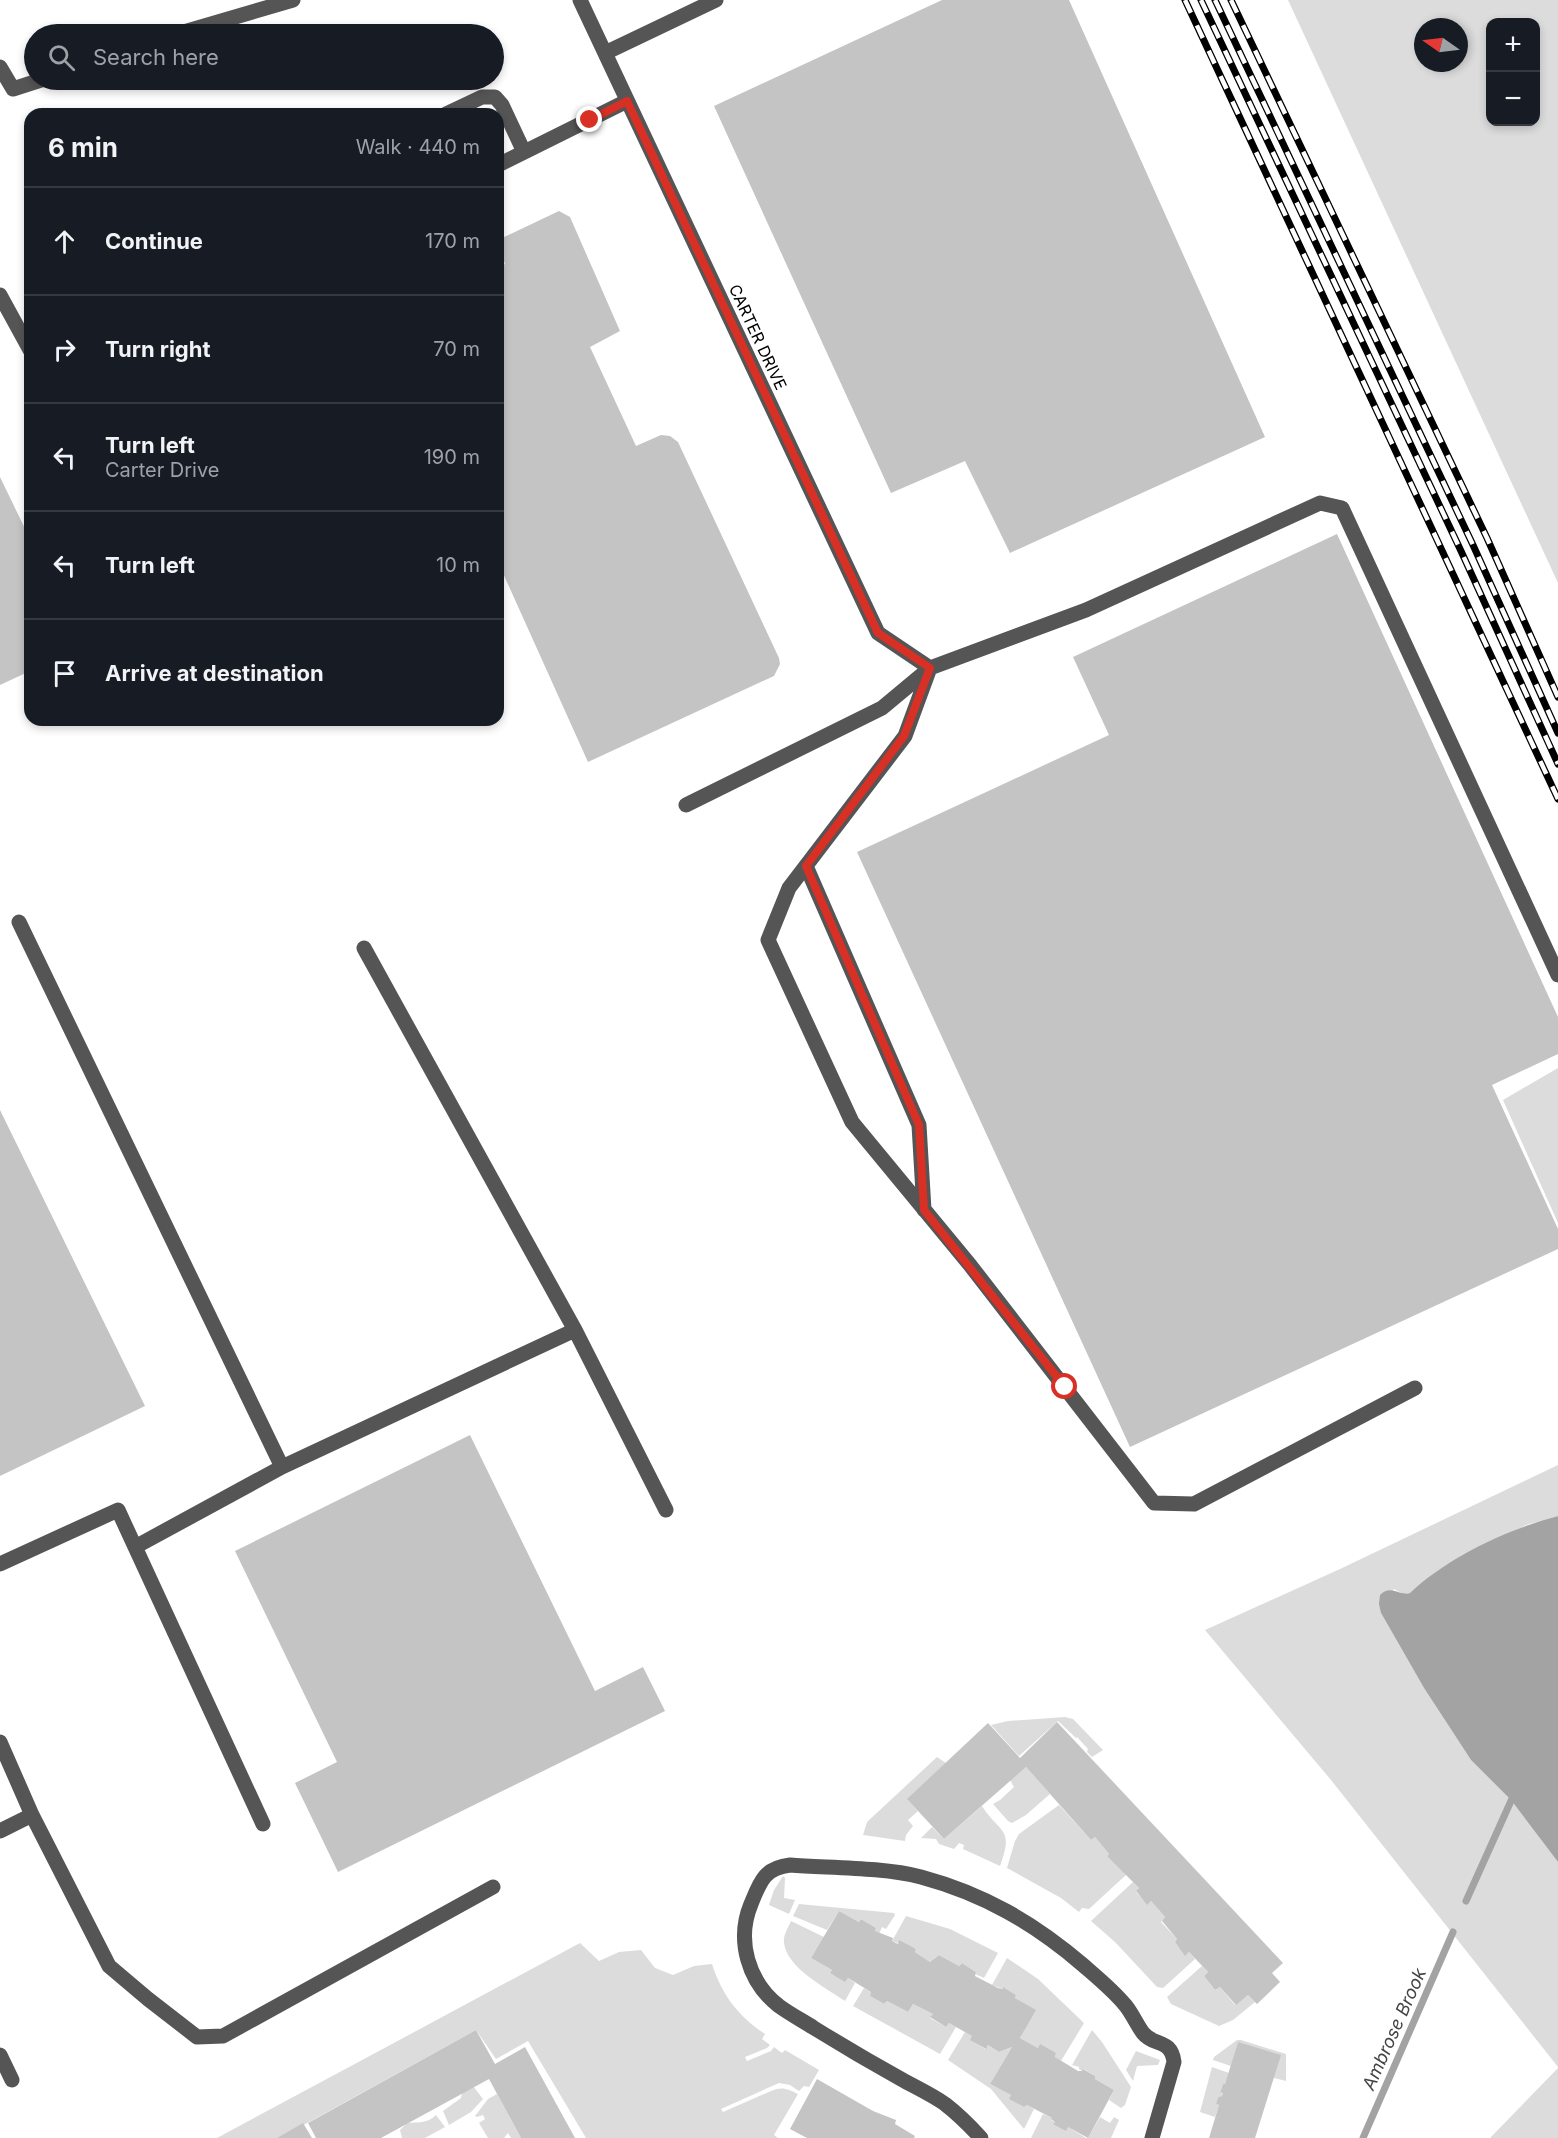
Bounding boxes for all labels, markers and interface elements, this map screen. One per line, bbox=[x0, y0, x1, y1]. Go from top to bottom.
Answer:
north arrow bbox=[1414, 18, 1468, 72]
map controls bbox=[1486, 18, 1540, 126]
button: + bbox=[1486, 18, 1540, 72]
search box bbox=[24, 24, 504, 90]
icon: search bbox=[45, 41, 78, 74]
text: Search here bbox=[93, 44, 219, 70]
button: − bbox=[1486, 72, 1540, 126]
route end bbox=[576, 106, 602, 132]
text: 6 min bbox=[48, 132, 118, 163]
text: Walk · 440 m bbox=[356, 135, 480, 159]
icon: ahead bbox=[48, 225, 81, 258]
text: Continue bbox=[105, 228, 203, 254]
text: 170 m bbox=[425, 229, 480, 253]
street label: CARTER DRIVE bbox=[725, 281, 791, 393]
icon: right bbox=[48, 333, 81, 366]
text: Turn right bbox=[105, 336, 211, 362]
text: 70 m bbox=[433, 337, 480, 361]
text: Turn left bbox=[105, 432, 195, 458]
icon: left bbox=[48, 441, 81, 474]
text: 190 m bbox=[424, 445, 480, 469]
text: Carter Drive bbox=[105, 458, 219, 482]
icon: left bbox=[48, 549, 81, 582]
text: Turn left bbox=[105, 552, 195, 578]
text: 10 m bbox=[436, 553, 480, 577]
icon: arrive bbox=[48, 657, 81, 690]
text: Arrive at destination bbox=[105, 660, 324, 686]
route start bbox=[1051, 1373, 1077, 1399]
water label: Ambrose Brook bbox=[1357, 1964, 1431, 2094]

